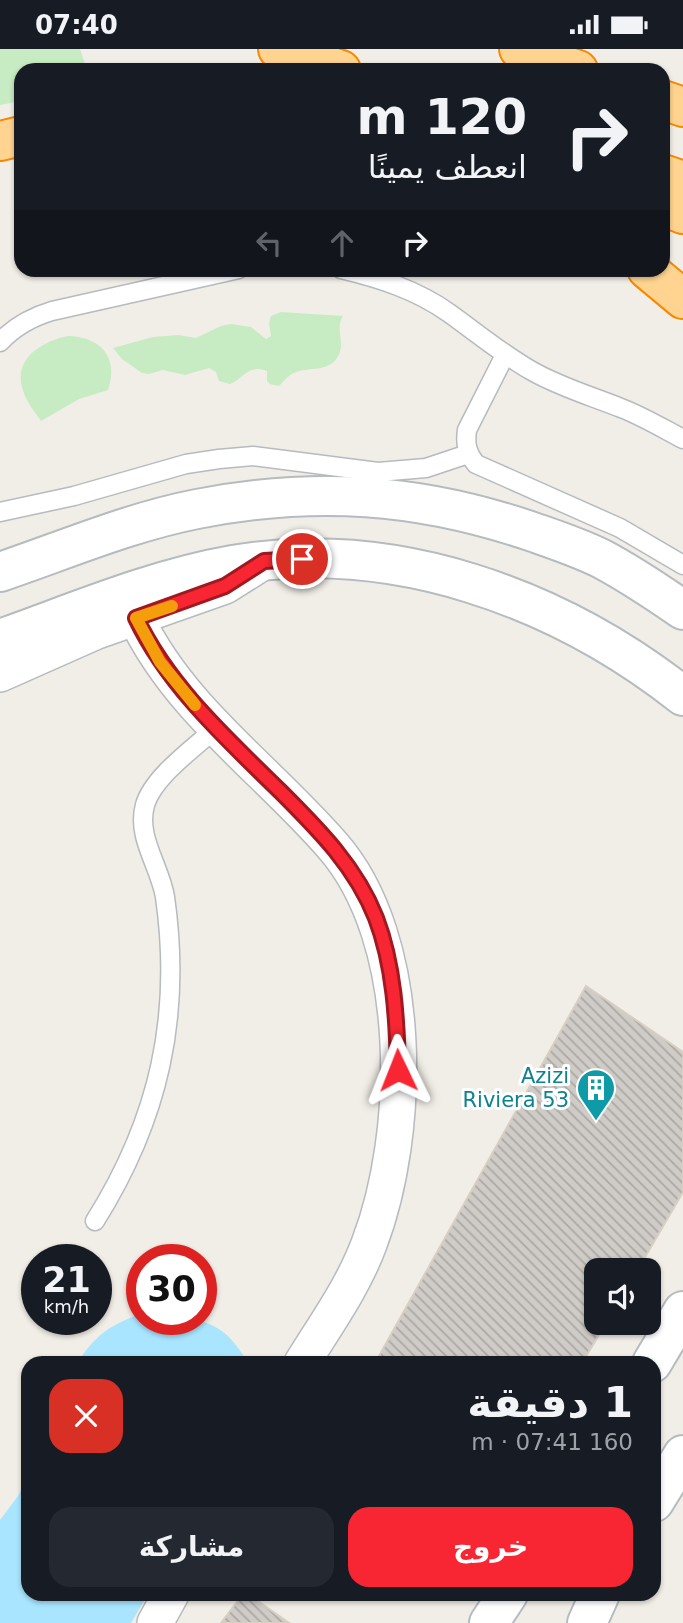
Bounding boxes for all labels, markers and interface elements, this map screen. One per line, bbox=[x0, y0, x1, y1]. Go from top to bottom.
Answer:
text: 07:40 bbox=[35, 10, 118, 40]
text: 120 m bbox=[357, 89, 527, 146]
icon: right bbox=[551, 91, 642, 182]
text: انعطف يمينًا bbox=[368, 148, 527, 186]
icon: left bbox=[250, 224, 288, 262]
icon: ahead bbox=[323, 224, 361, 262]
icon: right bbox=[396, 224, 434, 262]
pin bbox=[272, 529, 332, 589]
icon: arrive bbox=[283, 540, 321, 578]
position arrow bbox=[361, 1033, 435, 1107]
place label: Azizi Riviera 53 bbox=[462, 1064, 569, 1112]
building icon: Azizi Riviera 53 bbox=[575, 1067, 617, 1122]
speed limit sign: 30 bbox=[126, 1244, 217, 1335]
map controls bbox=[584, 1258, 661, 1335]
button: sound bbox=[584, 1258, 661, 1335]
text: 21 bbox=[42, 1260, 91, 1300]
text: km/h bbox=[44, 1296, 89, 1317]
text: 1 دقيقة bbox=[467, 1378, 633, 1427]
button: close bbox=[49, 1379, 123, 1453]
text: 160 m · 07:41 bbox=[471, 1429, 633, 1455]
button: مشاركة bbox=[49, 1507, 334, 1587]
button: خروج bbox=[348, 1507, 633, 1587]

